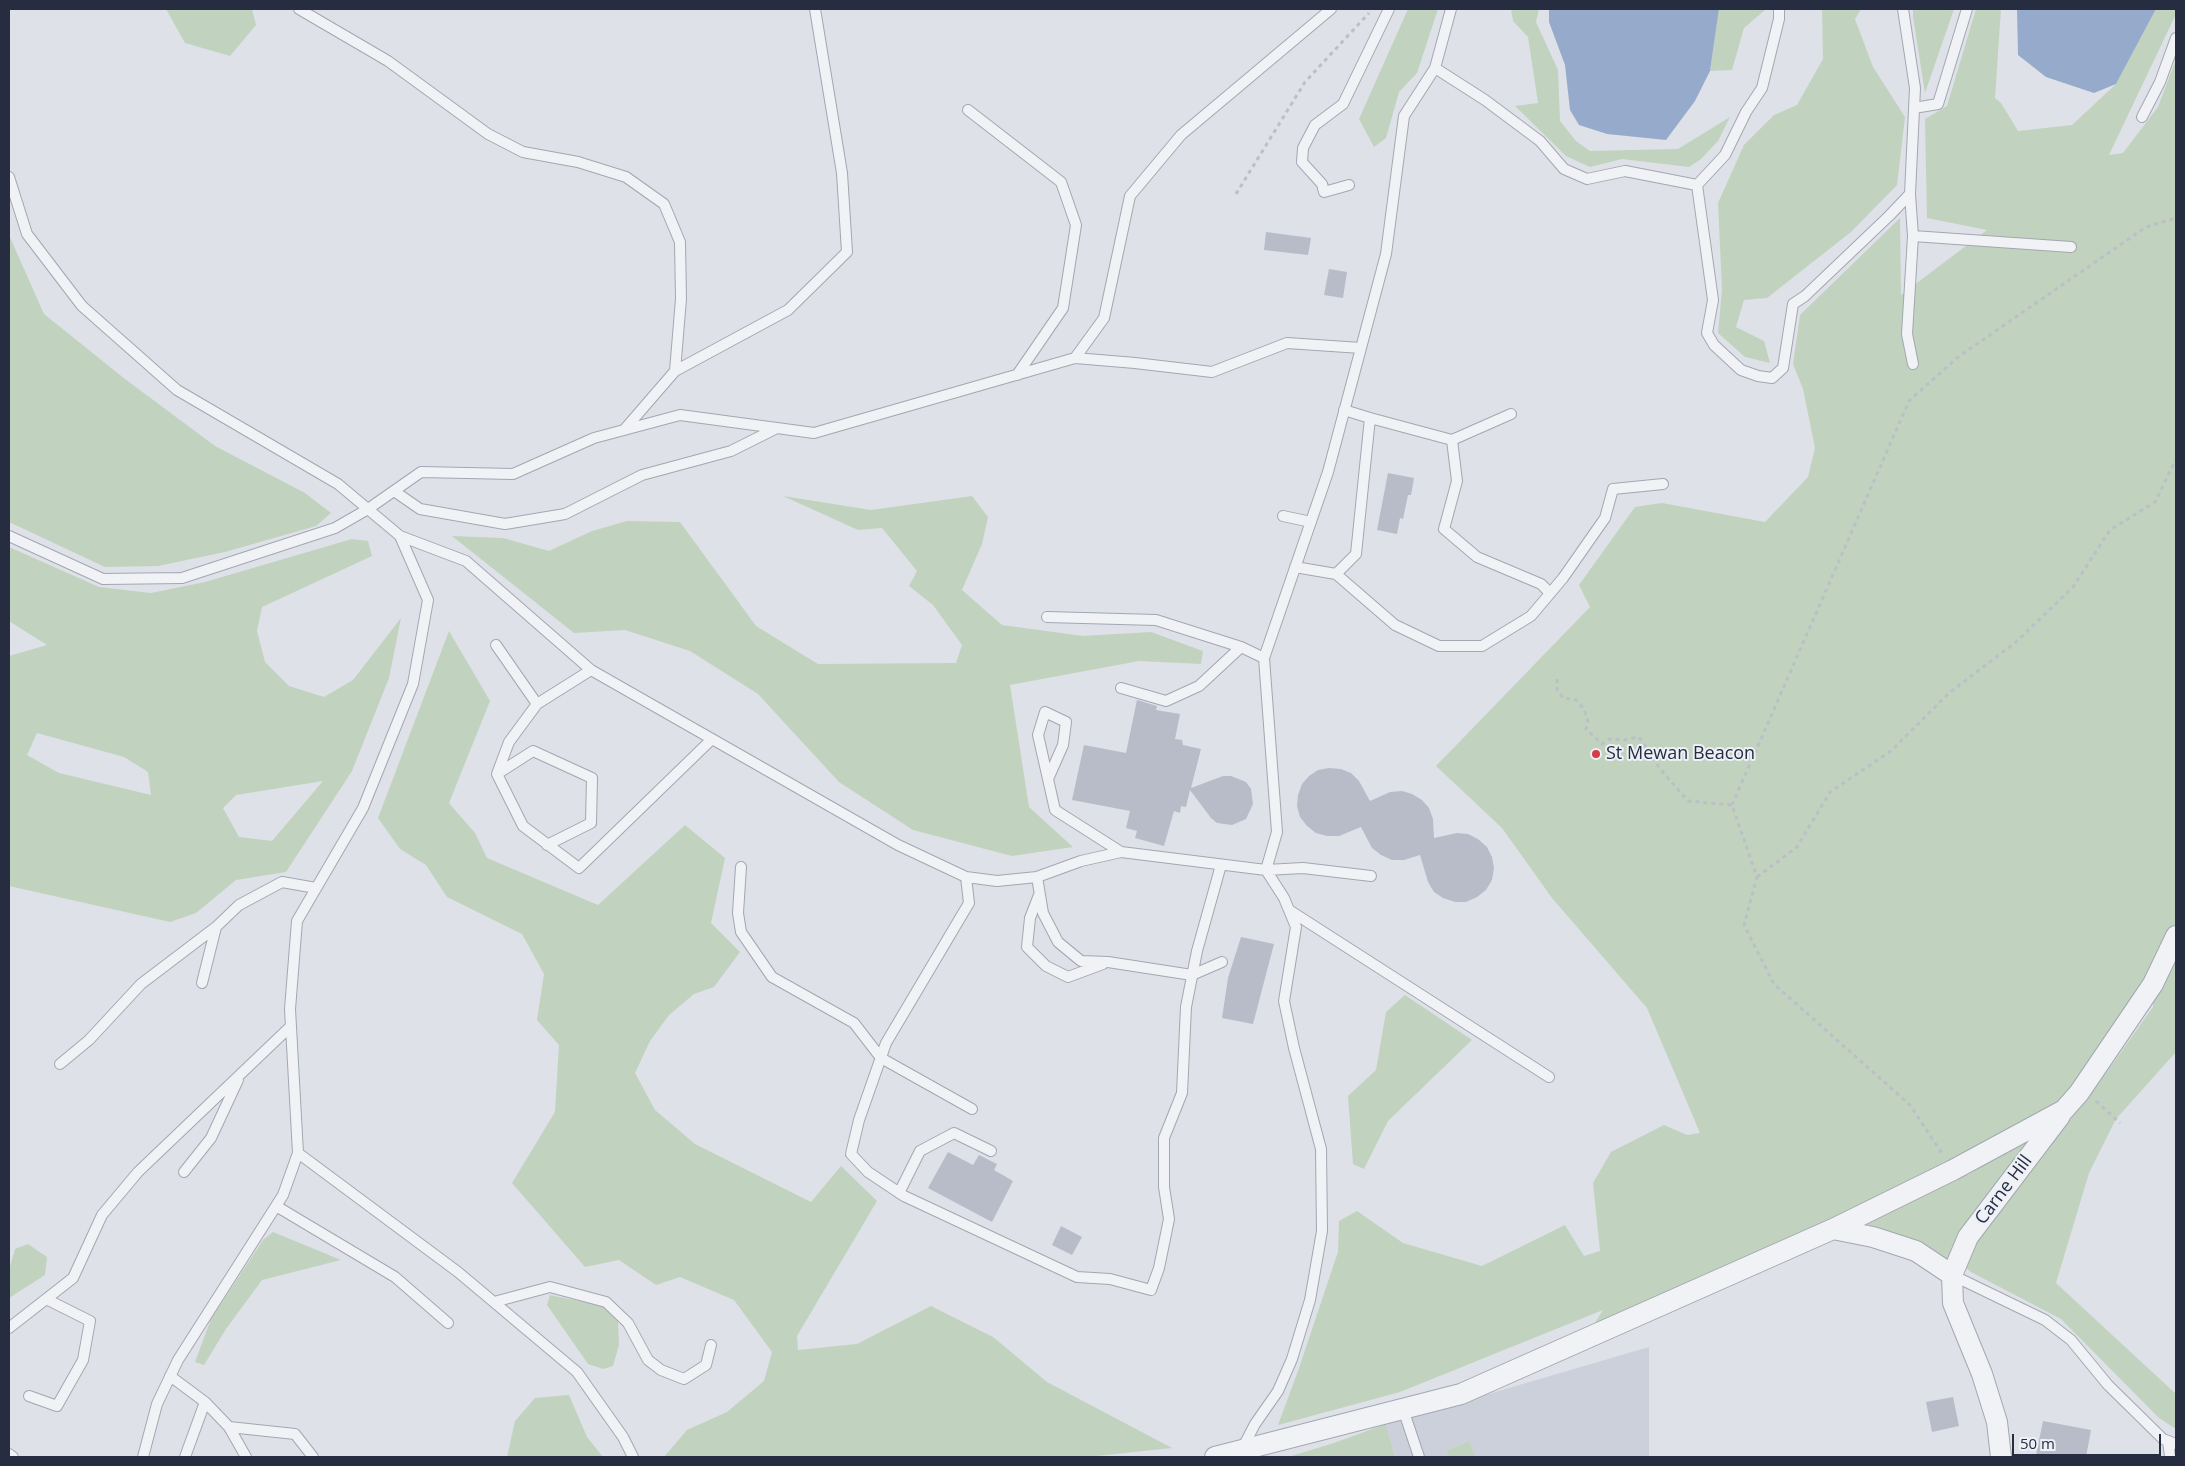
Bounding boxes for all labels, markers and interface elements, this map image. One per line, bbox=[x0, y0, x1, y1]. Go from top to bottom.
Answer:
place label: St Mewan Beacon bbox=[1606, 743, 1755, 765]
marker: St Mewan Beacon bbox=[1590, 748, 1602, 760]
street label: Carne Hill bbox=[1971, 1151, 2037, 1229]
scale bar bbox=[2015, 1424, 2164, 1456]
text: 50 m bbox=[2020, 1433, 2055, 1453]

